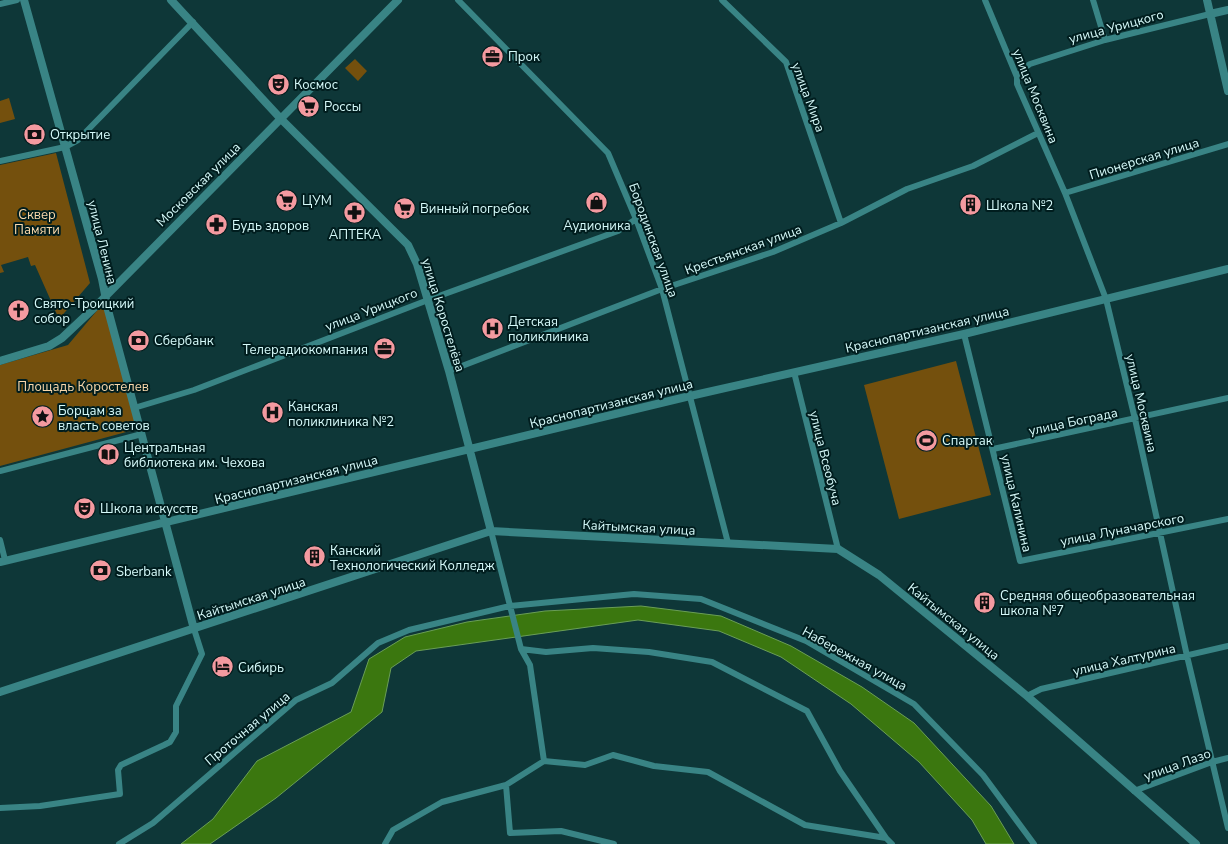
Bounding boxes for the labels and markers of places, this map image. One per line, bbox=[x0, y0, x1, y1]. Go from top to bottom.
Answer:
office icon: Прок bbox=[479, 43, 505, 69]
place label: Прок bbox=[508, 48, 540, 66]
theatre icon: Космос bbox=[266, 71, 292, 97]
place label: Космос bbox=[294, 76, 338, 94]
supermarket icon: Россы bbox=[295, 93, 321, 119]
place label: Россы bbox=[324, 98, 361, 116]
bank icon: Открытие bbox=[21, 121, 47, 147]
place label: Открытие bbox=[50, 126, 110, 144]
supermarket icon: ЦУМ bbox=[274, 187, 300, 213]
shop icon: Аудионика bbox=[584, 190, 610, 216]
place label: ЦУМ bbox=[302, 192, 332, 210]
building icon: Школа №2 bbox=[957, 192, 983, 218]
supermarket icon: Винный погребок bbox=[392, 195, 418, 221]
place label: Школа №2 bbox=[986, 197, 1053, 215]
pharmacy icon: АПТЕКА bbox=[342, 199, 368, 225]
place label: Винный погребок bbox=[420, 200, 529, 218]
pharmacy icon: Будь здоров bbox=[204, 212, 230, 238]
place label: Будь здоров bbox=[232, 217, 309, 235]
place label: Аудионика bbox=[563, 217, 631, 235]
place label: АПТЕКА bbox=[329, 226, 382, 244]
place label: Свято-Троицкий собор bbox=[34, 295, 134, 328]
church icon: Свято-Троицкий собор bbox=[5, 297, 31, 323]
place label: Детская поликлиника bbox=[508, 313, 589, 346]
hospital icon: Детская поликлиника bbox=[479, 315, 505, 341]
bank icon: Сбербанк bbox=[125, 327, 151, 353]
place label: Сбербанк bbox=[154, 332, 214, 350]
office icon: Телерадиокомпания bbox=[371, 336, 397, 362]
place label: Телерадиокомпания bbox=[243, 341, 368, 359]
place label: Канская поликлиника №2 bbox=[288, 398, 394, 431]
hospital icon: Канская поликлиника №2 bbox=[260, 400, 286, 426]
place label: Борцам за власть советов bbox=[58, 402, 150, 435]
place icon: Борцам за власть советов bbox=[29, 404, 55, 430]
sports icon: Спартак bbox=[914, 427, 940, 453]
place label: Спартак bbox=[942, 432, 993, 450]
place label: Центральная библиотека им. Чехова bbox=[124, 439, 265, 472]
library icon: Центральная библиотека им. Чехова bbox=[95, 441, 121, 467]
theatre icon: Школа искусств bbox=[71, 495, 97, 521]
place label: Школа искусств bbox=[100, 500, 198, 518]
place label: Канский Технологический Колледж bbox=[330, 542, 496, 575]
building icon: Канский Технологический Колледж bbox=[301, 544, 327, 570]
bank icon: Sberbank bbox=[87, 558, 113, 584]
place label: Sberbank bbox=[116, 563, 172, 581]
place label: Средняя общеобразовательная школа №7 bbox=[1000, 587, 1195, 620]
building icon: Средняя общеобразовательная школа №7 bbox=[971, 589, 997, 615]
hotel icon: Сибирь bbox=[209, 654, 235, 680]
place label: Сибирь bbox=[238, 659, 284, 677]

